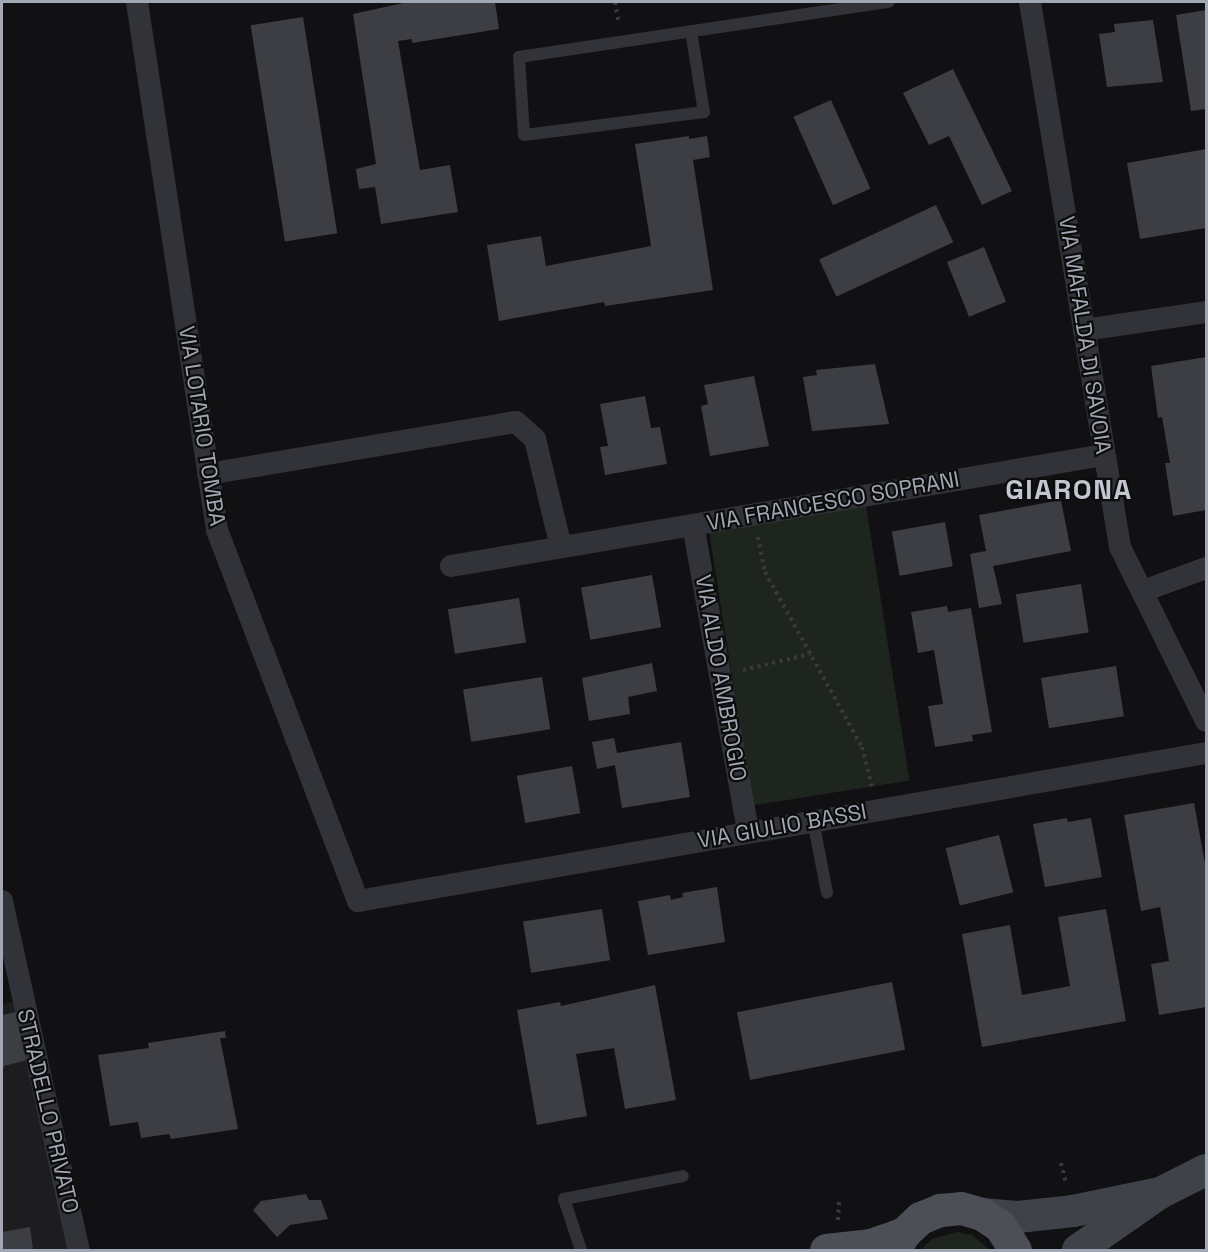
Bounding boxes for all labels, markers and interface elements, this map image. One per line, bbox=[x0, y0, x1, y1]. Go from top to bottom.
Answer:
street label: VIA MAFALDA DI SAVOIA bbox=[1053, 214, 1117, 456]
street label: VIA LOTARIO TOMBA bbox=[173, 324, 231, 528]
street label: VIA FRANCESCO SOPRANI bbox=[704, 466, 962, 536]
district label: GIARONA bbox=[1005, 472, 1133, 506]
street label: VIA ALDO AMBROGIO bbox=[690, 572, 752, 784]
street label: VIA GIULIO BASSI bbox=[695, 798, 869, 854]
street label: STRADELLO PRIVATO bbox=[12, 1006, 84, 1216]

